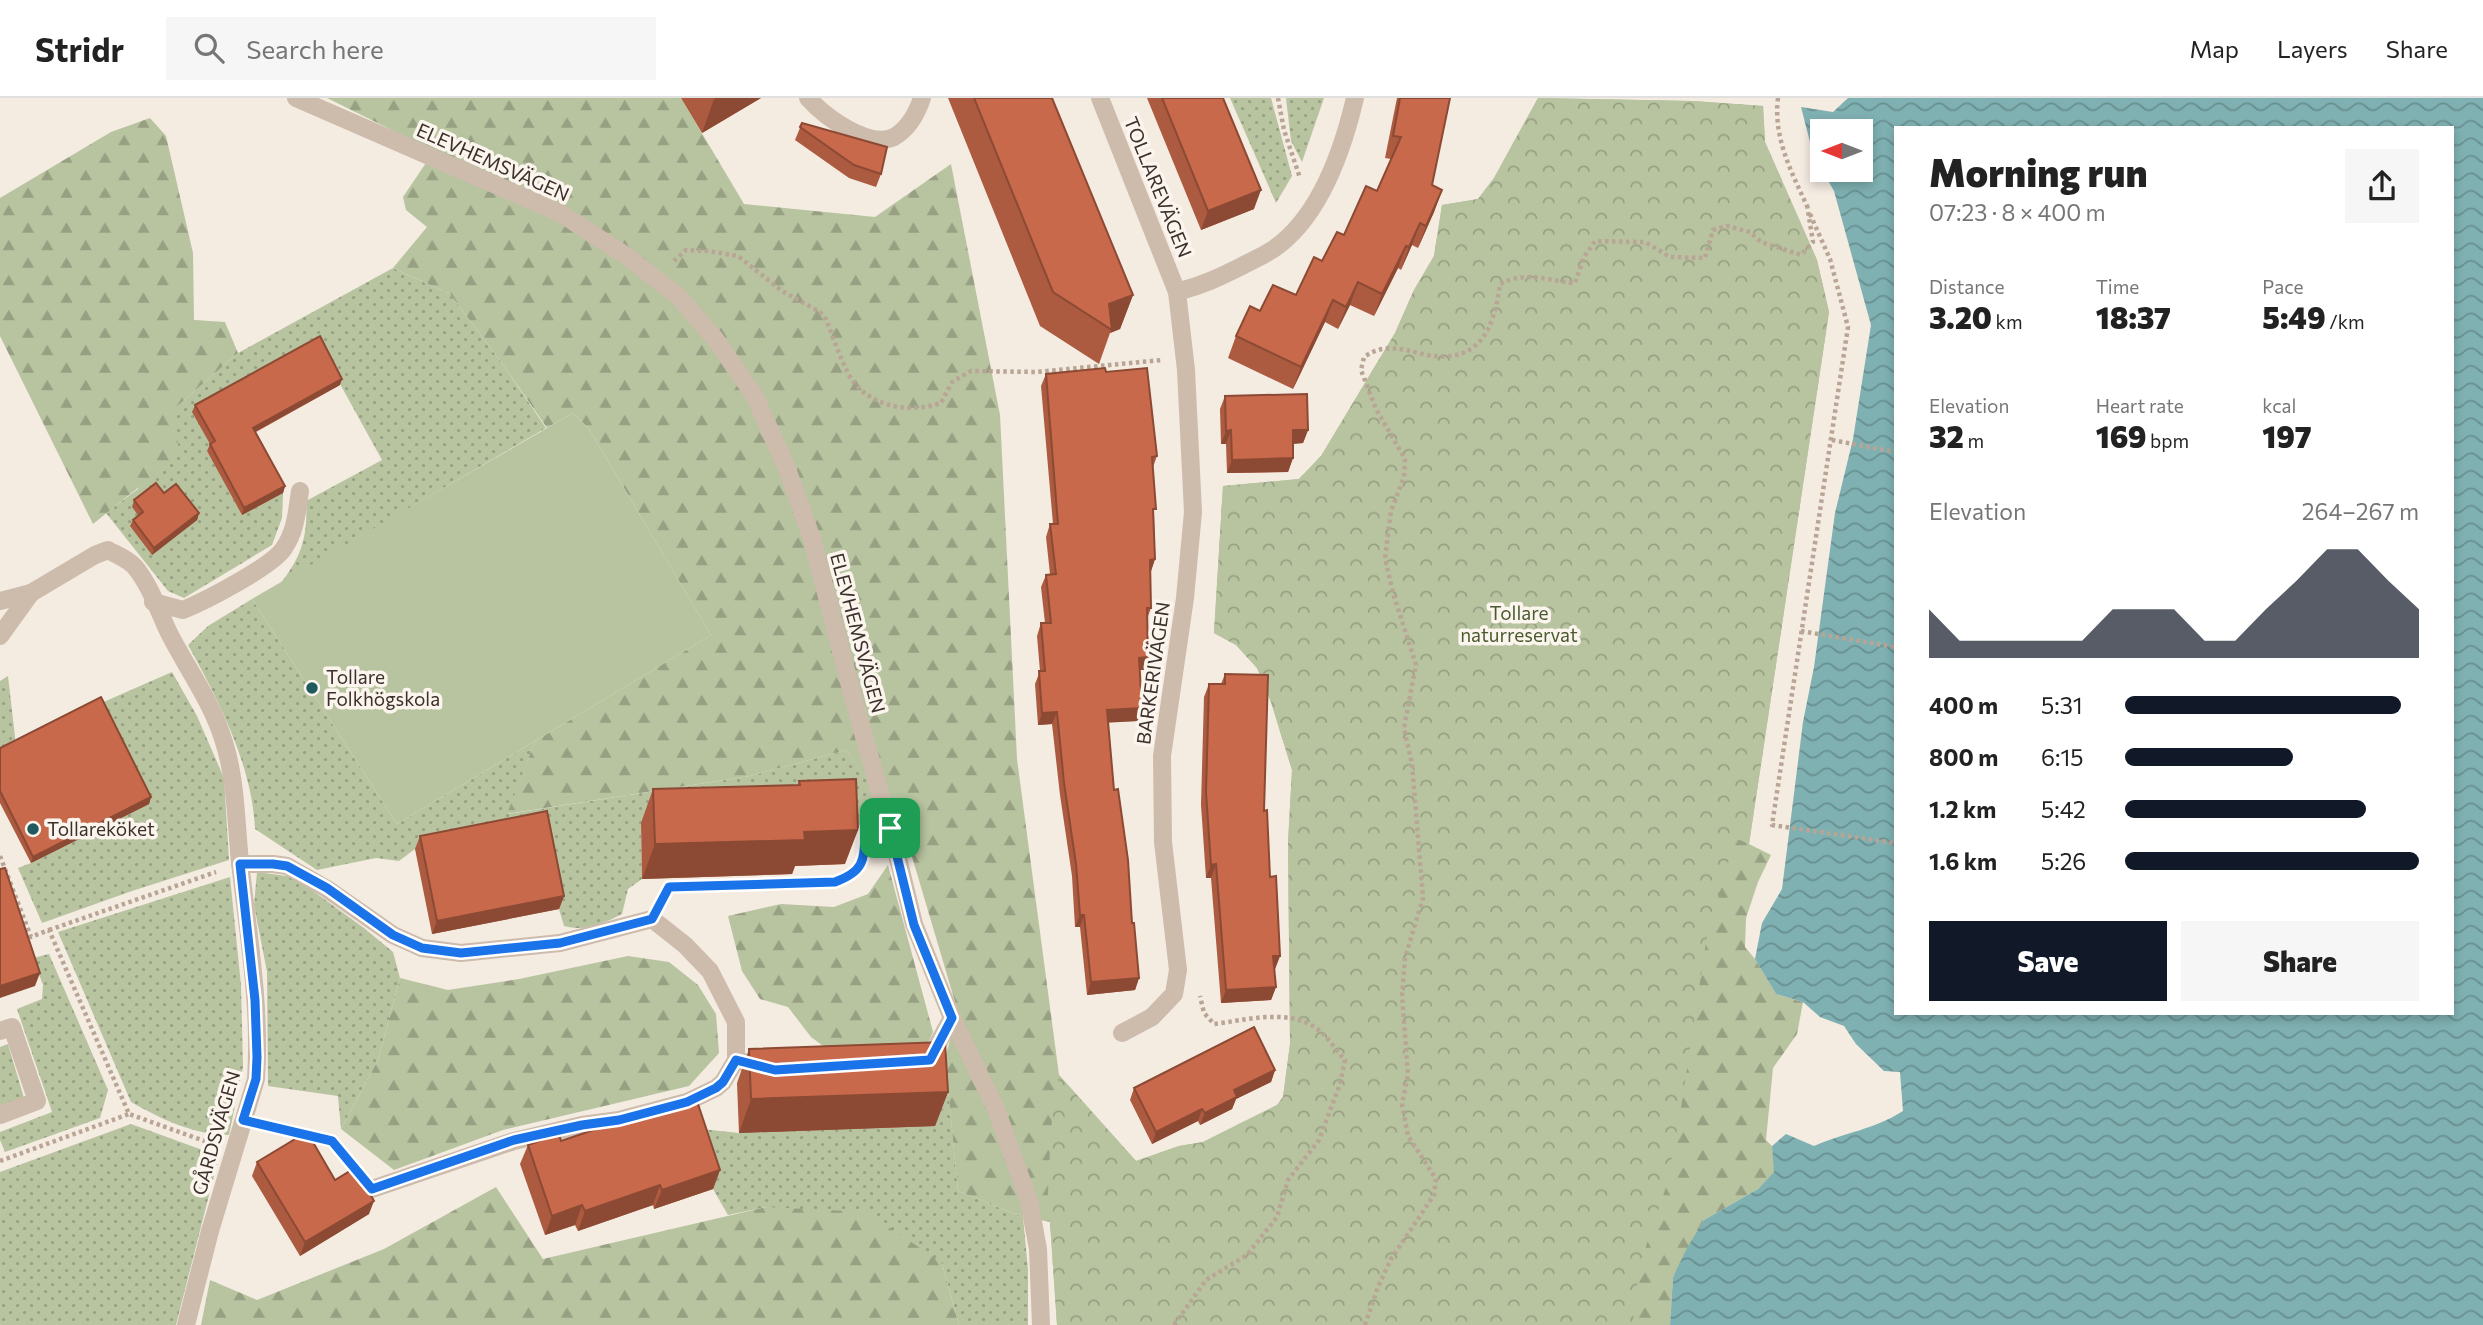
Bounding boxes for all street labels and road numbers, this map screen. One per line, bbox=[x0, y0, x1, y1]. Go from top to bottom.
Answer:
street label: TOLLAREVÄGEN bbox=[1120, 113, 1197, 261]
street label: ELEVHEMSVÄGEN bbox=[413, 118, 573, 206]
street label: ELEVHEMSVÄGEN bbox=[826, 550, 891, 715]
street label: BARKERIVÄGEN bbox=[1131, 600, 1174, 746]
street label: GÅRDSVÄGEN bbox=[186, 1068, 244, 1198]

